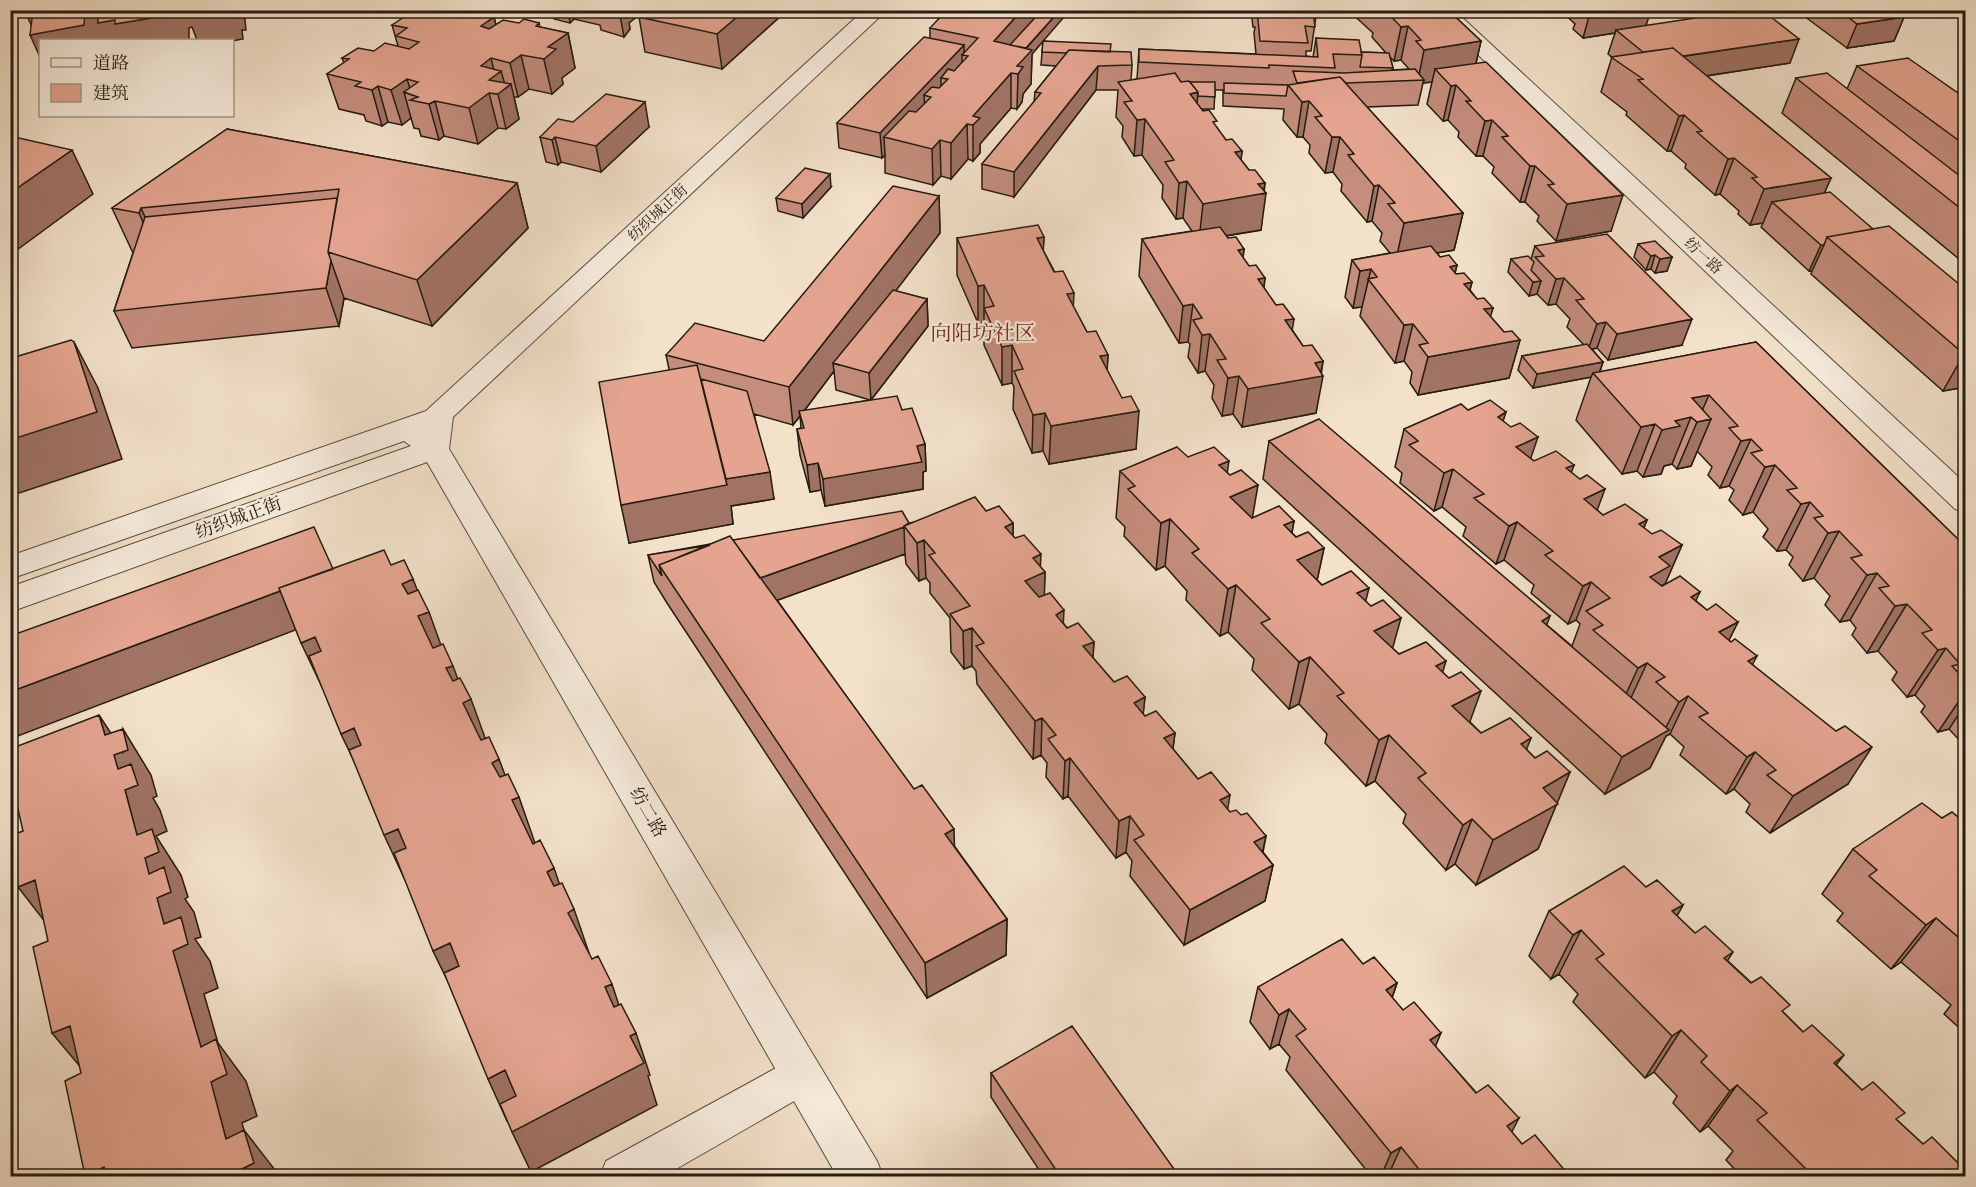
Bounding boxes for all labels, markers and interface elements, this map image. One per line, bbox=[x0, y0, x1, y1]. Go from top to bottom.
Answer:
legend bbox=[39, 39, 234, 117]
text: 道路 bbox=[93, 53, 129, 76]
text: 建筑 bbox=[93, 83, 129, 106]
street label: 纺织城正街 bbox=[624, 180, 692, 246]
street label: 纺一路 bbox=[1680, 234, 1726, 278]
district label: 向阳坊社区 bbox=[931, 321, 1036, 348]
street label: 纺织城正街 bbox=[193, 493, 285, 545]
street label: 纺二路 bbox=[624, 784, 670, 842]

